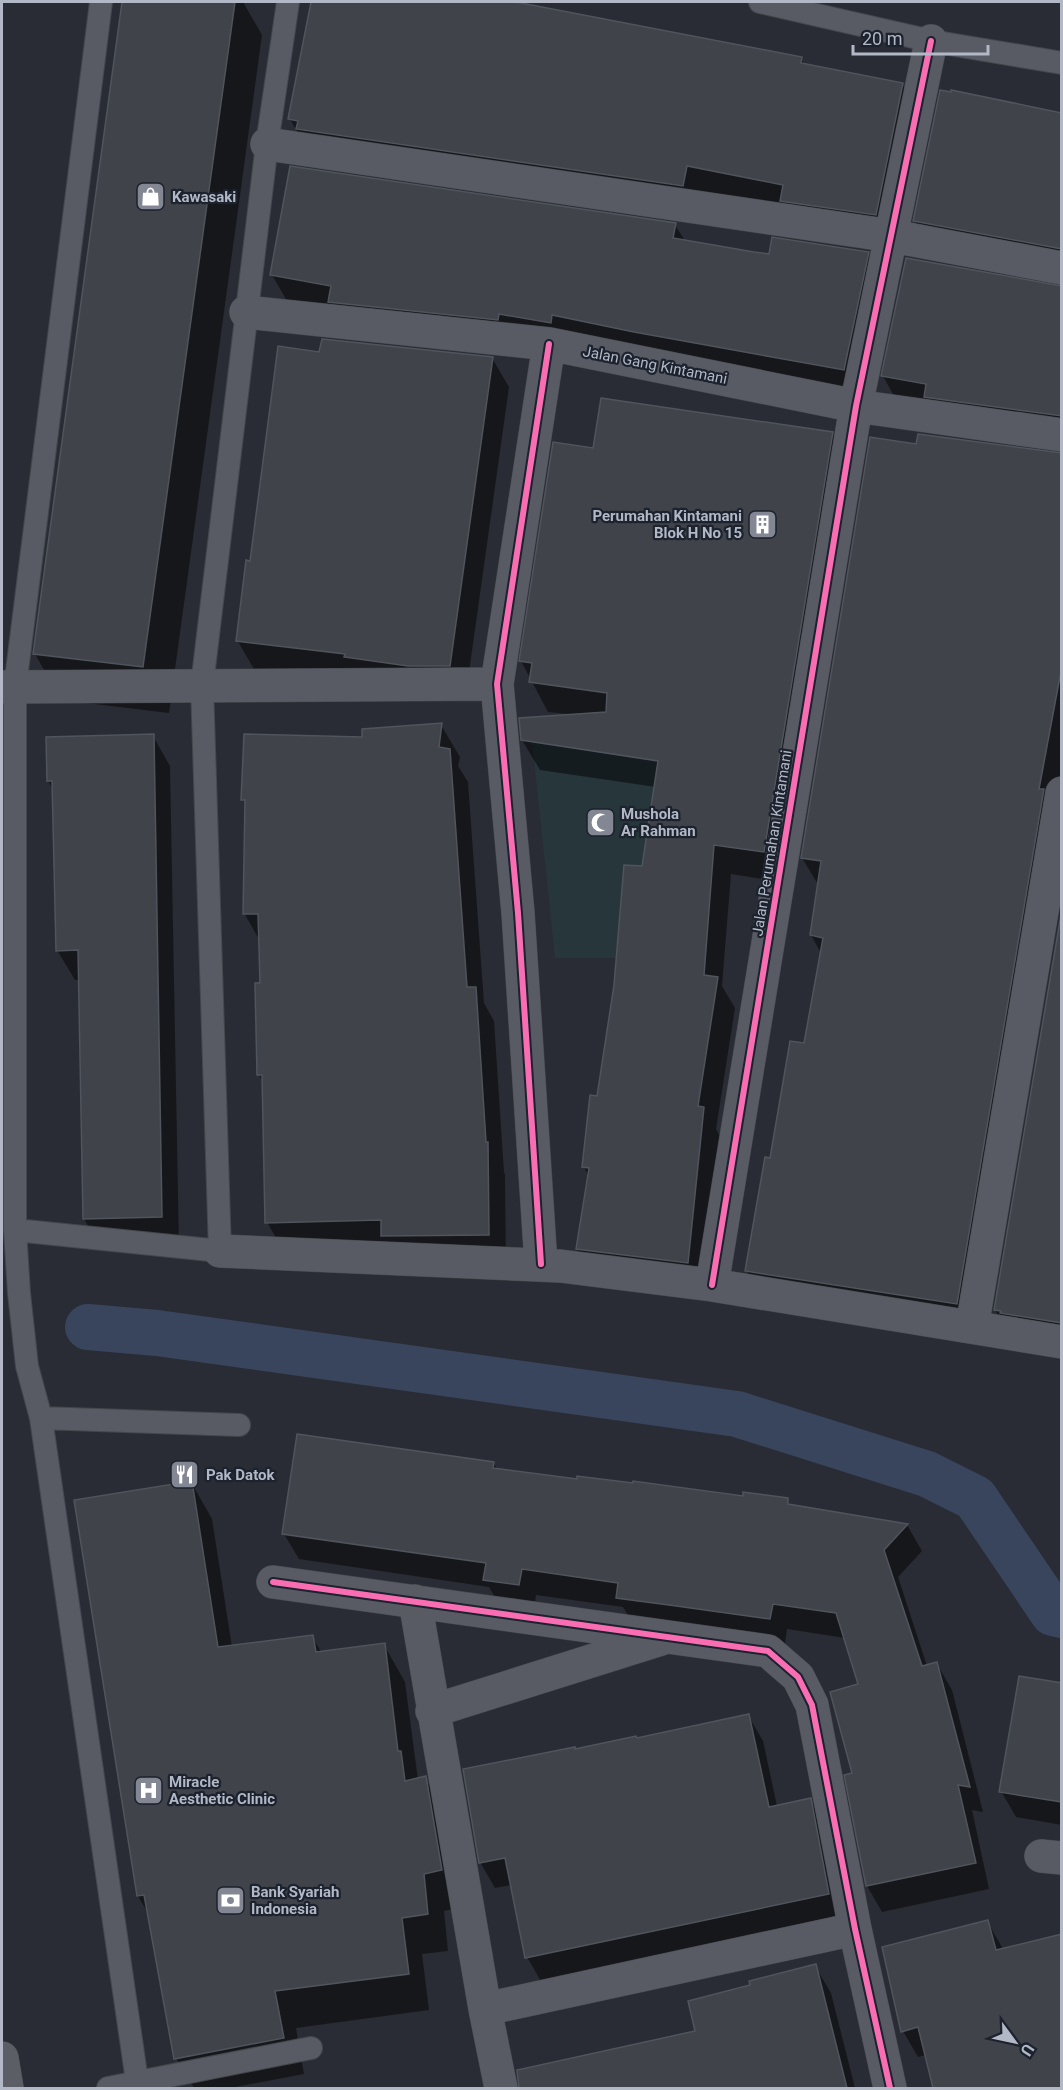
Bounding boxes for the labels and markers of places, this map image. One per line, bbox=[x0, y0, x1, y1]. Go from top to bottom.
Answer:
shop icon: Kawasaki bbox=[135, 181, 167, 213]
place label: Kawasaki bbox=[172, 188, 236, 206]
place label: Perumahan Kintamani Blok H No 15 bbox=[592, 507, 742, 542]
building icon: Perumahan Kintamani Blok H No 15 bbox=[747, 509, 779, 541]
place label: Mushola Ar Rahman bbox=[621, 805, 696, 840]
mosque icon: Mushola Ar Rahman bbox=[584, 807, 616, 839]
restaurant icon: Pak Datok bbox=[169, 1459, 201, 1491]
place label: Pak Datok bbox=[206, 1466, 275, 1484]
place label: Miracle Aesthetic Clinic bbox=[169, 1773, 275, 1808]
hospital icon: Miracle Aesthetic Clinic bbox=[132, 1775, 164, 1807]
place label: Bank Syariah Indonesia bbox=[251, 1883, 339, 1918]
bank icon: Bank Syariah Indonesia bbox=[214, 1885, 246, 1917]

